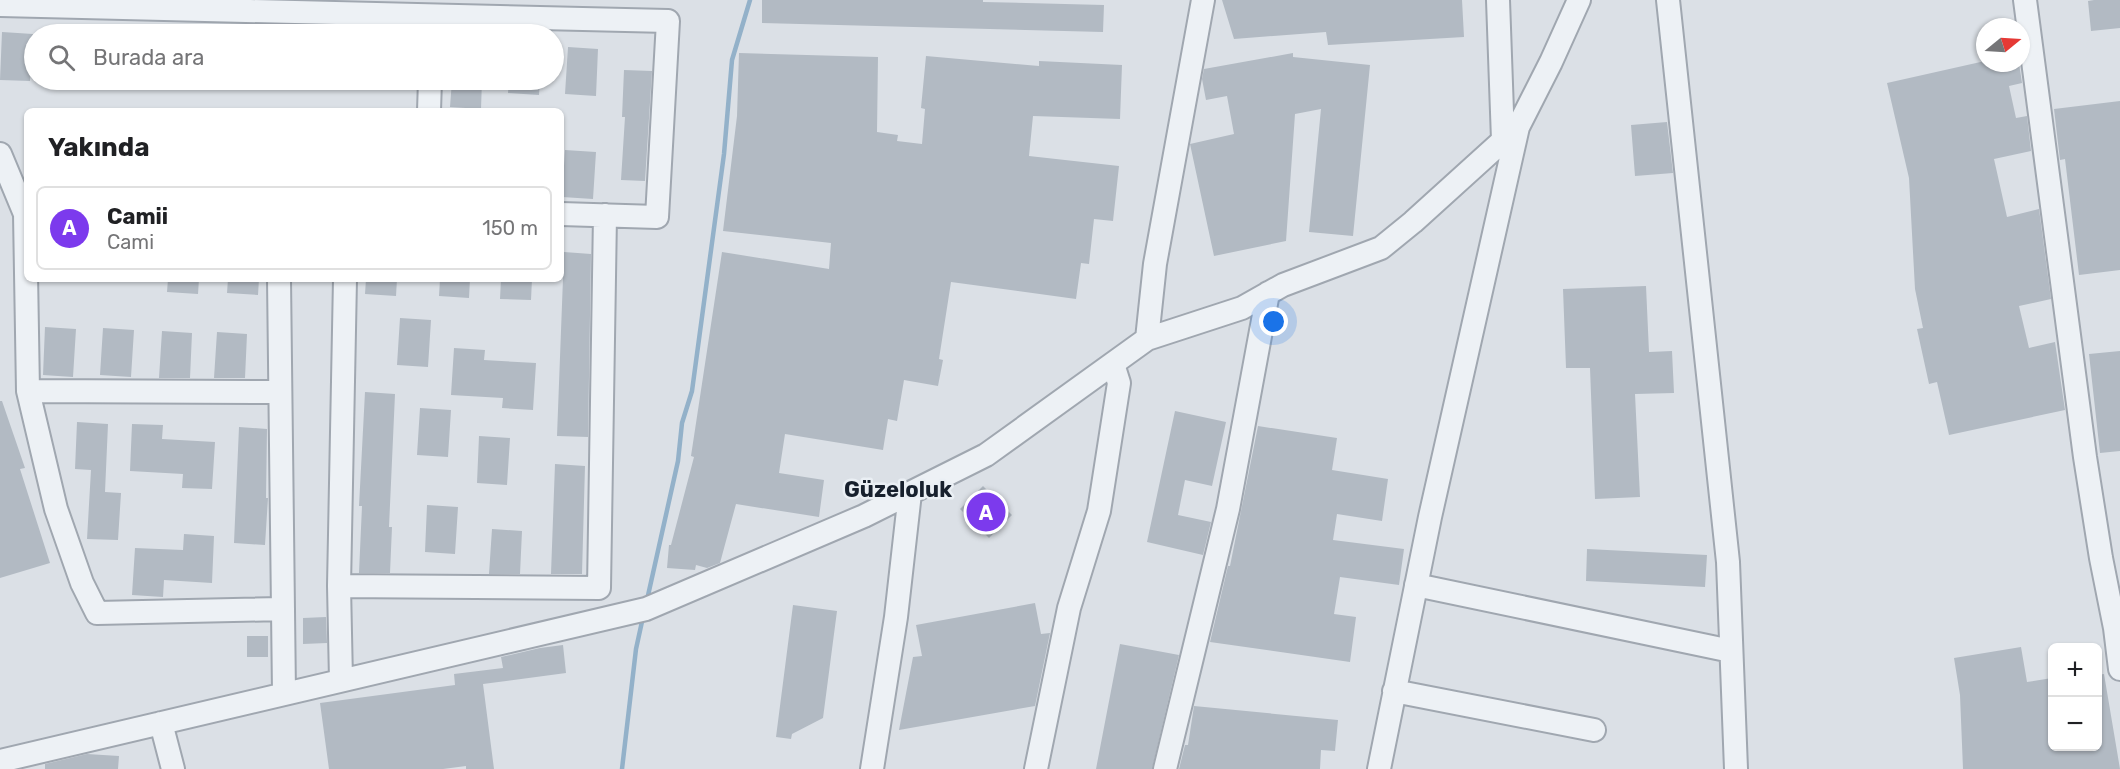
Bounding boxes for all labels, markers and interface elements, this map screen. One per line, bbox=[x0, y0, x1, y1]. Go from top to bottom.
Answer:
north arrow bbox=[1976, 18, 2030, 72]
search box bbox=[24, 24, 564, 90]
icon: search bbox=[45, 41, 78, 74]
text: Burada ara bbox=[93, 44, 204, 71]
text: Yakında bbox=[48, 132, 150, 163]
text: Camii bbox=[107, 203, 168, 230]
text: A bbox=[62, 216, 77, 240]
text: 150 m bbox=[482, 216, 538, 240]
text: Cami bbox=[107, 230, 154, 254]
your location bbox=[1259, 307, 1288, 336]
district label: Güzeloluk bbox=[844, 476, 952, 503]
pin: A bbox=[966, 490, 1006, 534]
map controls bbox=[2048, 643, 2102, 751]
button: + bbox=[2048, 643, 2102, 697]
button: − bbox=[2048, 697, 2102, 751]

